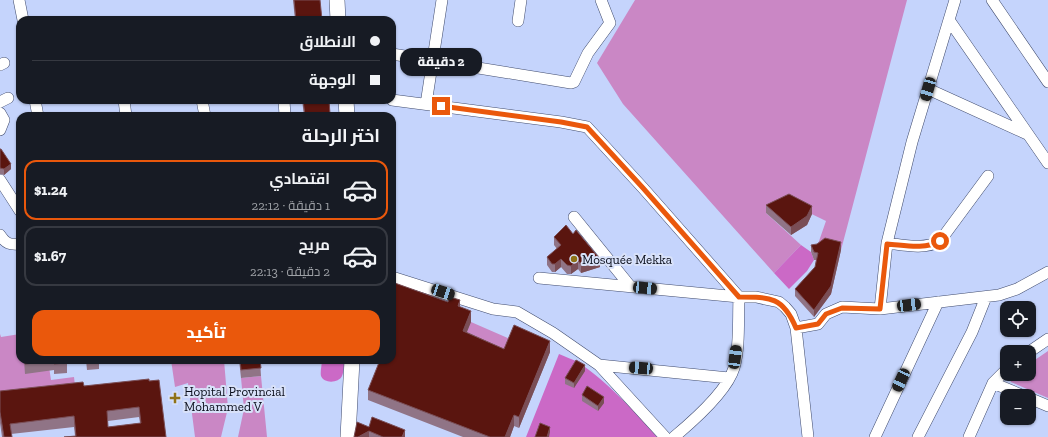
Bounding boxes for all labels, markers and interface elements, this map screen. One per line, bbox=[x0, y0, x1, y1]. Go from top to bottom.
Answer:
text: الانطلاق bbox=[300, 33, 356, 51]
callout: 2 دقيقة bbox=[400, 48, 482, 76]
text: 2 دقيقة bbox=[417, 54, 465, 69]
text: الوجهة bbox=[309, 71, 356, 89]
car bbox=[919, 76, 937, 102]
route end bbox=[432, 97, 450, 115]
text: اختر الرحلة bbox=[302, 125, 380, 147]
text: اقتصادي bbox=[270, 170, 330, 188]
icon: car bbox=[342, 172, 378, 208]
text: $1.24 bbox=[34, 181, 67, 199]
text: 1 دقيقة · 22:12 bbox=[251, 198, 330, 213]
route start bbox=[931, 232, 949, 250]
text: مريح bbox=[298, 236, 330, 254]
icon: car bbox=[342, 238, 378, 274]
text: $1.67 bbox=[34, 247, 66, 265]
place label: Mosquée Mekka bbox=[582, 252, 673, 267]
marker: Mosquée Mekka bbox=[569, 254, 579, 264]
text: 2 دقيقة · 22:13 bbox=[250, 264, 330, 279]
car bbox=[633, 281, 657, 295]
car bbox=[430, 283, 456, 301]
car bbox=[896, 298, 922, 312]
map controls bbox=[1000, 301, 1036, 425]
button: locate bbox=[1000, 301, 1036, 337]
button: تأكيد bbox=[32, 310, 380, 356]
car bbox=[728, 344, 742, 370]
button: + bbox=[1000, 345, 1036, 381]
car bbox=[629, 361, 653, 375]
car bbox=[890, 367, 912, 393]
place label: Hopital Provincial Mohammed V bbox=[184, 384, 286, 414]
button: − bbox=[1000, 389, 1036, 425]
marker: Hopital Provincial Mohammed V bbox=[169, 392, 181, 404]

